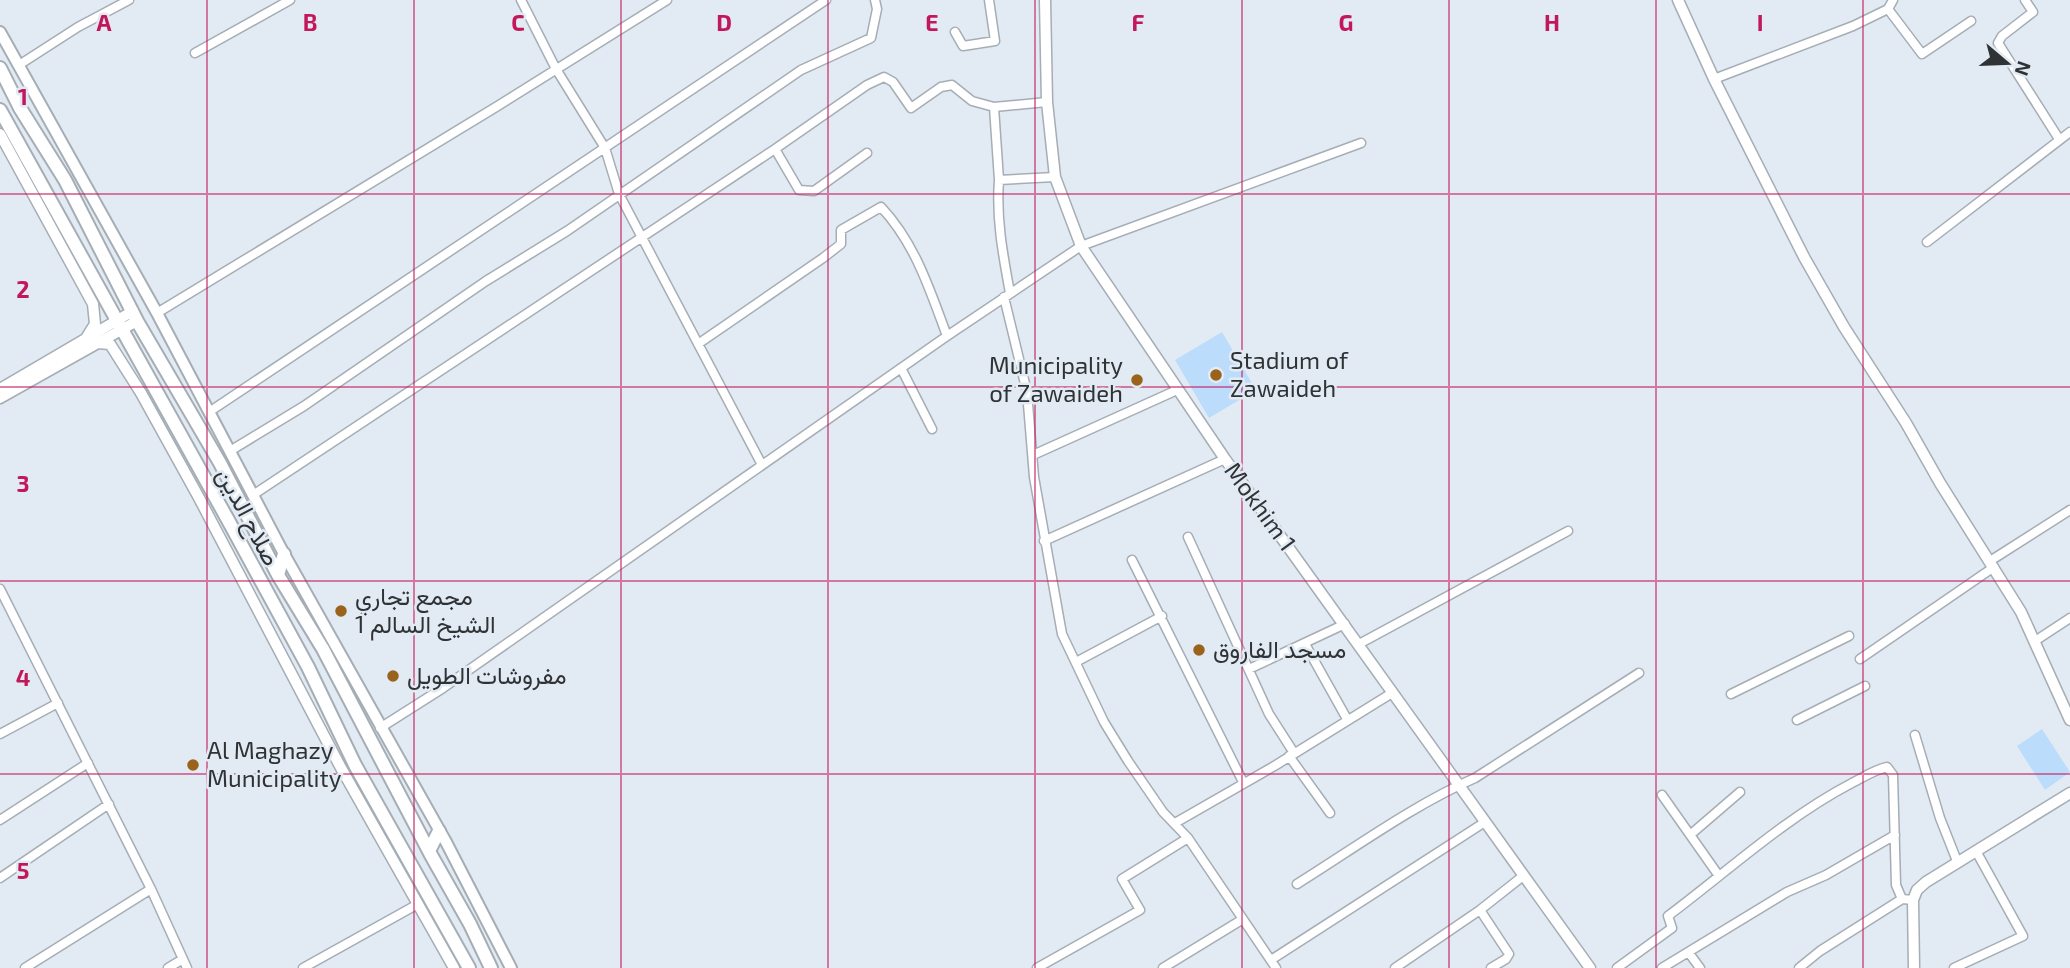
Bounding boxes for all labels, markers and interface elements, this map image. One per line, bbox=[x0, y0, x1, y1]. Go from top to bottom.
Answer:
text: A bbox=[96, 8, 112, 36]
text: B bbox=[303, 8, 317, 36]
text: C bbox=[511, 8, 525, 36]
text: D bbox=[716, 8, 732, 36]
text: E bbox=[925, 8, 939, 36]
text: F bbox=[1132, 8, 1145, 36]
text: G bbox=[1339, 8, 1353, 36]
text: H bbox=[1544, 8, 1560, 36]
text: I bbox=[1757, 8, 1763, 36]
north arrow bbox=[1972, 28, 2042, 98]
text: N bbox=[2010, 58, 2037, 79]
text: 1 bbox=[18, 82, 28, 110]
text: 2 bbox=[16, 275, 30, 303]
place label: Stadium of Zawaideh bbox=[1230, 345, 1349, 402]
place label: Municipality of Zawaideh bbox=[989, 350, 1123, 407]
marker: Stadium of Zawaideh bbox=[1208, 367, 1224, 383]
marker: Municipality of Zawaideh bbox=[1129, 372, 1145, 388]
street label: Mokhim 1 bbox=[1219, 456, 1303, 556]
street label: صلاح الدين bbox=[209, 462, 287, 572]
text: 3 bbox=[16, 469, 30, 497]
place label: مجمع تجاري الشيخ السالم 1 bbox=[355, 581, 496, 642]
marker: مجمع تجاري الشيخ السالم 1 bbox=[333, 603, 349, 619]
place label: مسجد الفاروق bbox=[1213, 634, 1346, 665]
marker: مسجد الفاروق bbox=[1191, 642, 1207, 658]
place label: مفروشات الطويل bbox=[407, 660, 567, 691]
text: 4 bbox=[16, 663, 30, 691]
marker: مفروشات الطويل bbox=[385, 668, 401, 684]
place label: Al Maghazy Municipality bbox=[207, 735, 342, 792]
marker: Al Maghazy Municipality bbox=[185, 757, 201, 773]
text: 5 bbox=[17, 856, 29, 884]

